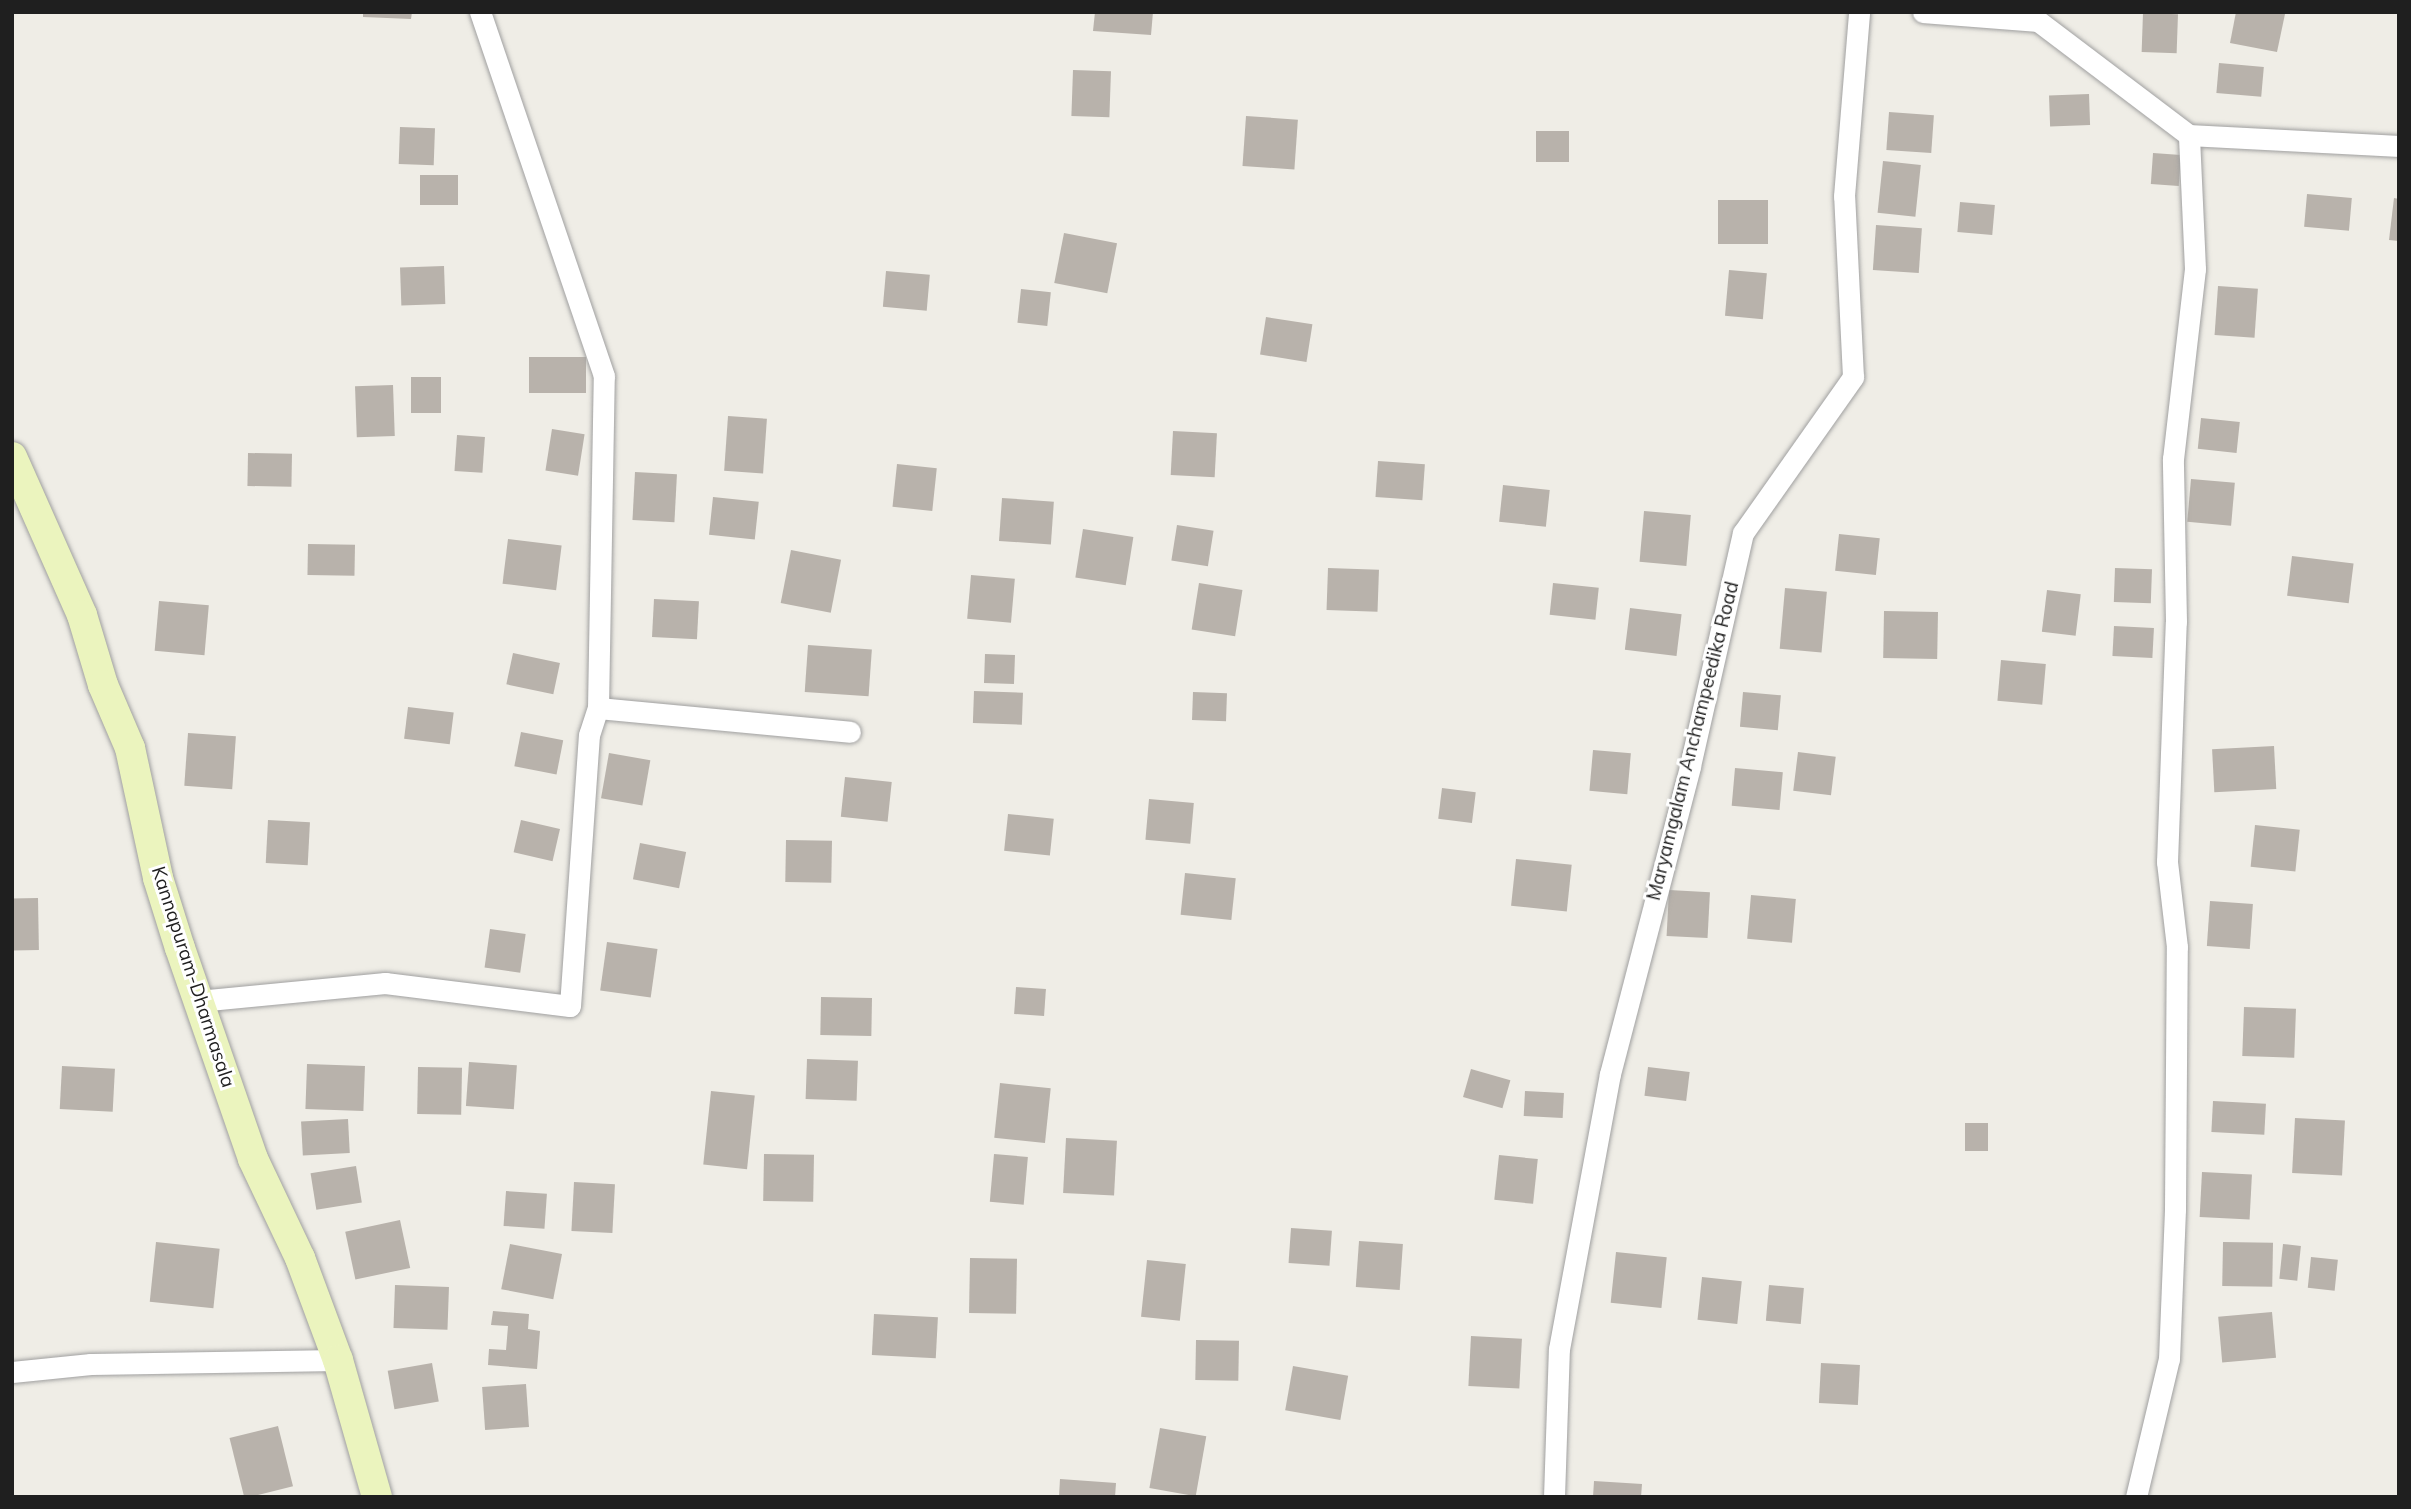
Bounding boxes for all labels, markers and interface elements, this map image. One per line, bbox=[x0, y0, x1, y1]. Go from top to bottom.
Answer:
street label: Maryamgalam Anchampeedika Road bbox=[1642, 579, 1744, 903]
street label: Kannapuram-Dharmasala bbox=[146, 864, 240, 1090]

